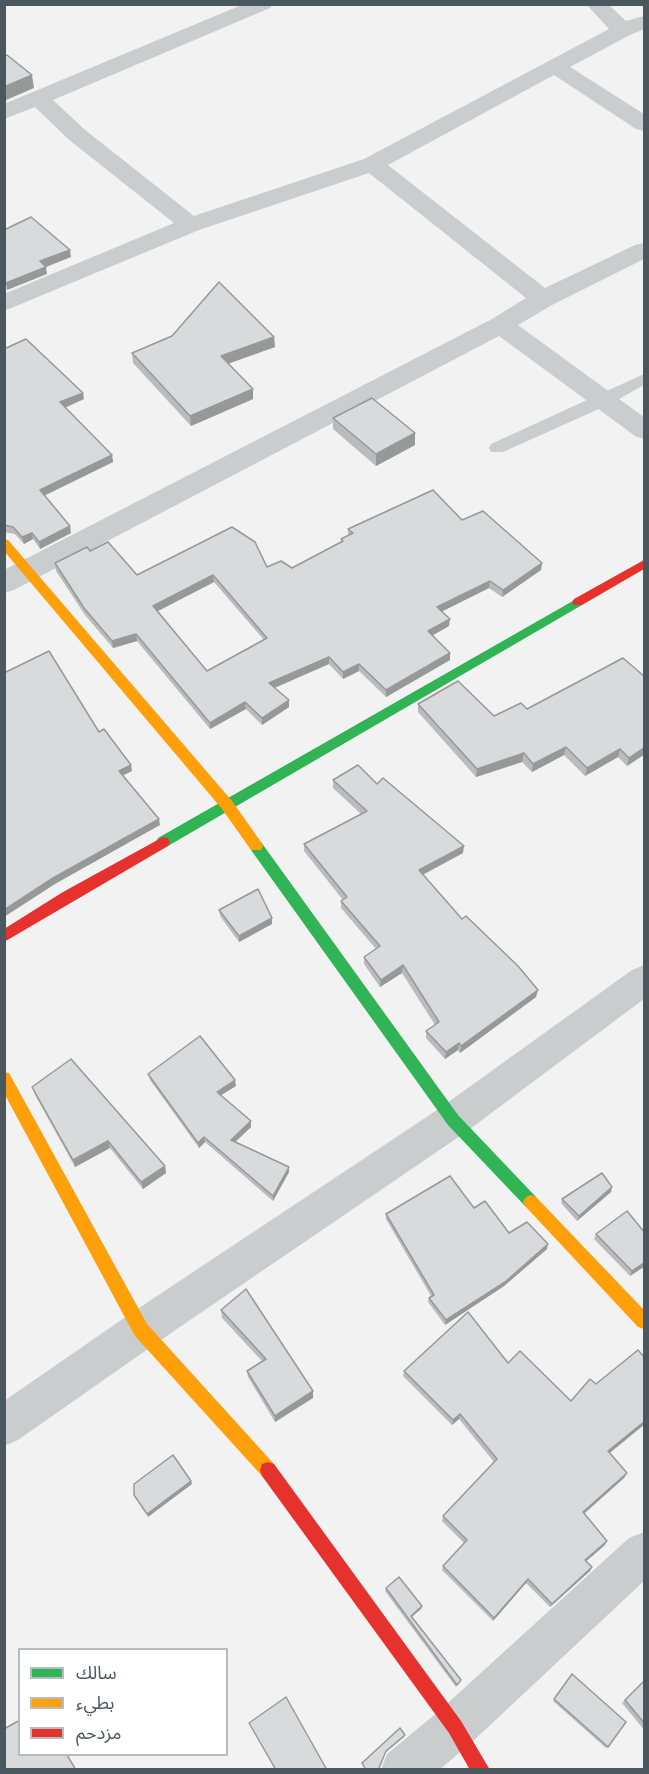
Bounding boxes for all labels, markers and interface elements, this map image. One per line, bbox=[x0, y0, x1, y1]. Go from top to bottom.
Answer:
legend bbox=[18, 1648, 228, 1756]
text: سالك bbox=[76, 1662, 117, 1683]
text: بطيء bbox=[76, 1692, 114, 1713]
text: مزدحم bbox=[76, 1722, 121, 1743]

